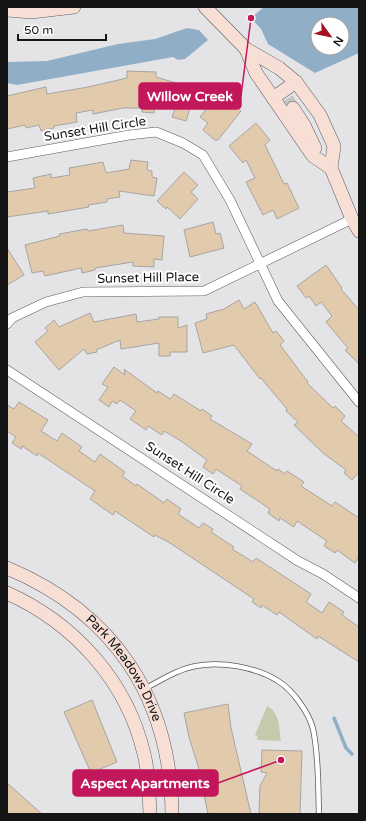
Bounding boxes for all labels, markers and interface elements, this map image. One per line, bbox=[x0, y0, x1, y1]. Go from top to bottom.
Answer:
scale bar bbox=[18, 16, 106, 42]
north arrow bbox=[310, 16, 350, 56]
text: 50 m bbox=[24, 23, 53, 37]
text: N bbox=[330, 34, 346, 48]
callout: Willow Creek bbox=[139, 83, 241, 109]
text: Willow Creek bbox=[147, 88, 233, 105]
street label: Sunset Hill Circle bbox=[43, 113, 147, 145]
street label: Sunset Hill Place bbox=[97, 269, 199, 287]
street label: Sunset Hill Circle bbox=[142, 438, 238, 508]
street label: Park Meadows Drive bbox=[82, 611, 165, 724]
callout: Aspect Apartments bbox=[73, 770, 218, 796]
text: Aspect Apartments bbox=[80, 775, 210, 792]

